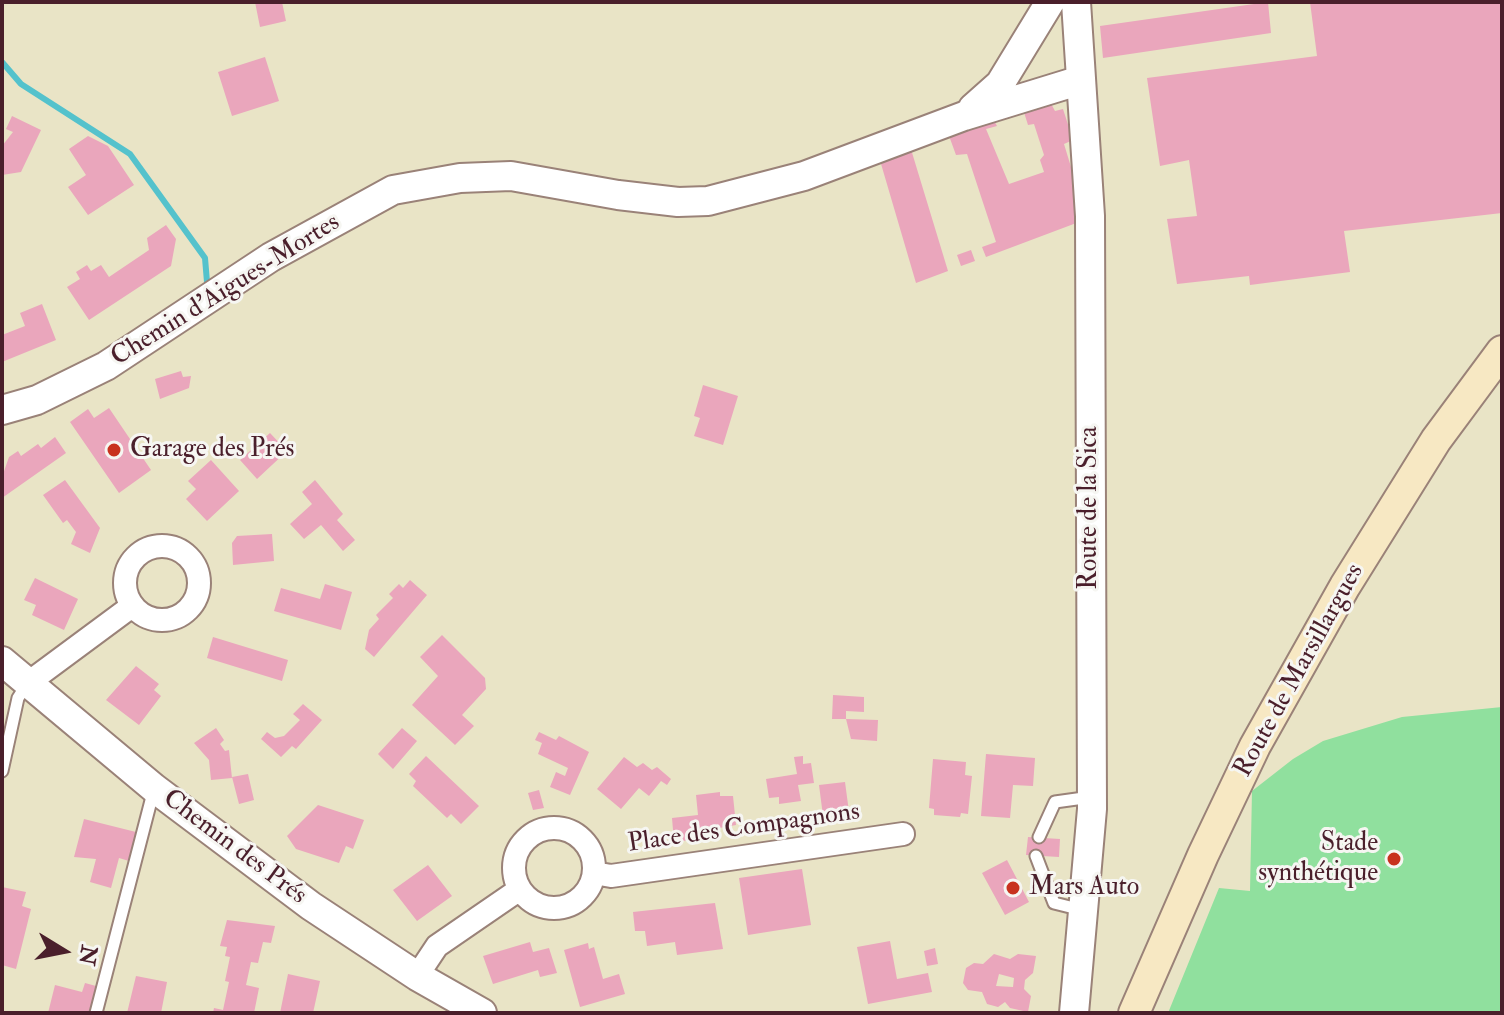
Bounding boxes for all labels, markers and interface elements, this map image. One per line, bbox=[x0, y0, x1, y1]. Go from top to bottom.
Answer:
street label: Chemin d'Aigues-Mortes bbox=[106, 208, 346, 374]
street label: Route de la Sica bbox=[1074, 426, 1106, 590]
place label: Garage des Prés bbox=[130, 434, 294, 466]
marker: Garage des Prés bbox=[105, 441, 123, 459]
street label: Route de Marsillargues bbox=[1228, 559, 1372, 783]
street label: Chemin des Prés bbox=[156, 784, 312, 912]
street label: Place des Compagnons bbox=[626, 797, 862, 861]
place label: Stade synthétique bbox=[1258, 828, 1378, 890]
marker: Stade synthétique bbox=[1385, 850, 1403, 868]
place label: Mars Auto bbox=[1029, 872, 1139, 904]
marker: Mars Auto bbox=[1004, 879, 1022, 897]
north arrow bbox=[24, 911, 104, 991]
text: N bbox=[72, 943, 103, 967]

